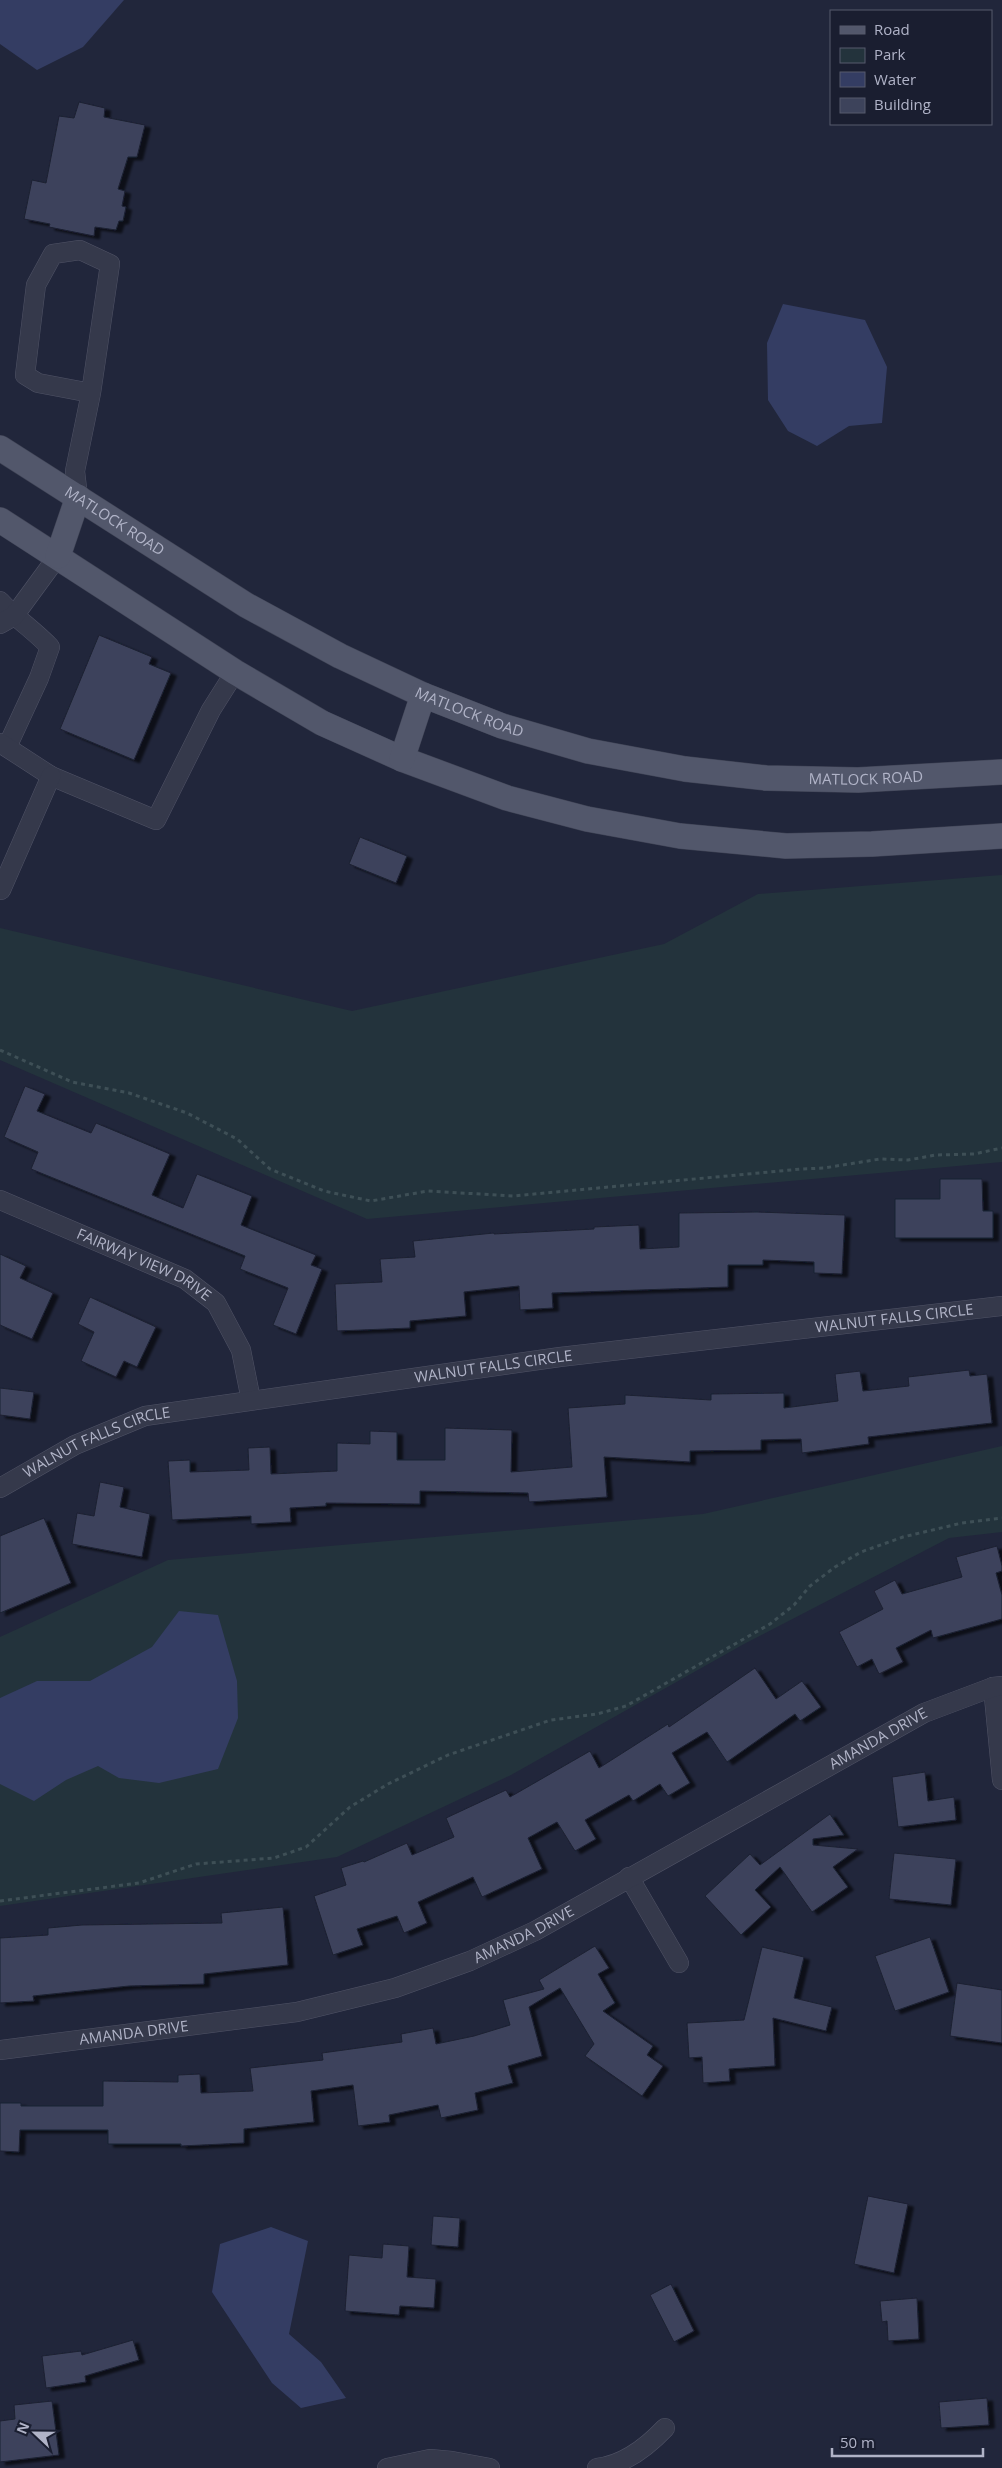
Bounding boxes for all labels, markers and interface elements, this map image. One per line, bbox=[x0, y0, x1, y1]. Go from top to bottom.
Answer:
legend bbox=[830, 10, 992, 125]
text: Road bbox=[874, 19, 910, 39]
text: Park bbox=[874, 44, 905, 64]
text: Water bbox=[874, 69, 916, 89]
text: Building bbox=[874, 94, 931, 114]
street label: MATLOCK ROAD bbox=[61, 481, 169, 560]
street label: MATLOCK ROAD bbox=[412, 682, 526, 741]
street label: MATLOCK ROAD bbox=[808, 765, 924, 789]
street label: FAIRWAY VIEW DRIVE bbox=[74, 1223, 216, 1305]
street label: WALNUT FALLS CIRCLE bbox=[814, 1298, 975, 1336]
street label: WALNUT FALLS CIRCLE bbox=[413, 1345, 573, 1387]
street label: WALNUT FALLS CIRCLE bbox=[19, 1402, 171, 1482]
street label: AMANDA DRIVE bbox=[825, 1702, 930, 1773]
street label: AMANDA DRIVE bbox=[470, 1900, 577, 1967]
street label: AMANDA DRIVE bbox=[78, 2015, 189, 2049]
north arrow bbox=[10, 2408, 60, 2458]
text: N bbox=[12, 2419, 33, 2437]
scale bar bbox=[832, 2426, 983, 2458]
text: 50 m bbox=[840, 2432, 875, 2452]

